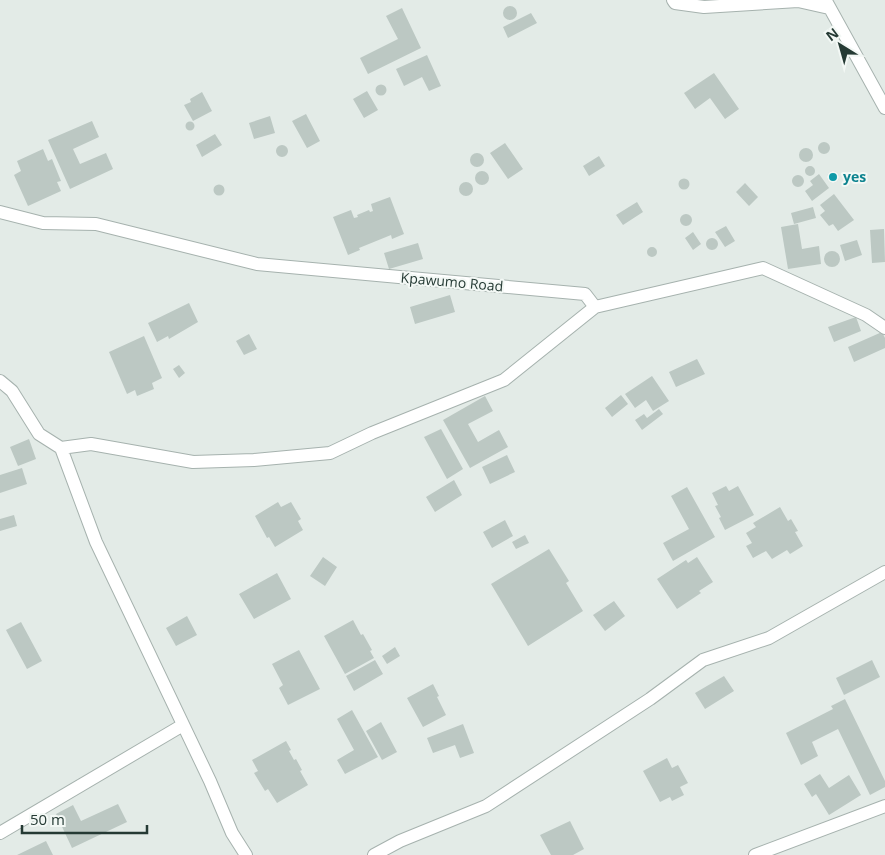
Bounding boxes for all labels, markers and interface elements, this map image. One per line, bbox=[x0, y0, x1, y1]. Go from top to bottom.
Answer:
north arrow bbox=[815, 20, 865, 70]
text: N bbox=[822, 23, 842, 45]
place label: yes bbox=[843, 167, 866, 186]
marker: yes bbox=[827, 171, 839, 183]
street label: Kpawumo Road bbox=[400, 268, 504, 295]
scale bar bbox=[22, 802, 148, 834]
text: 50 m bbox=[30, 809, 65, 829]

